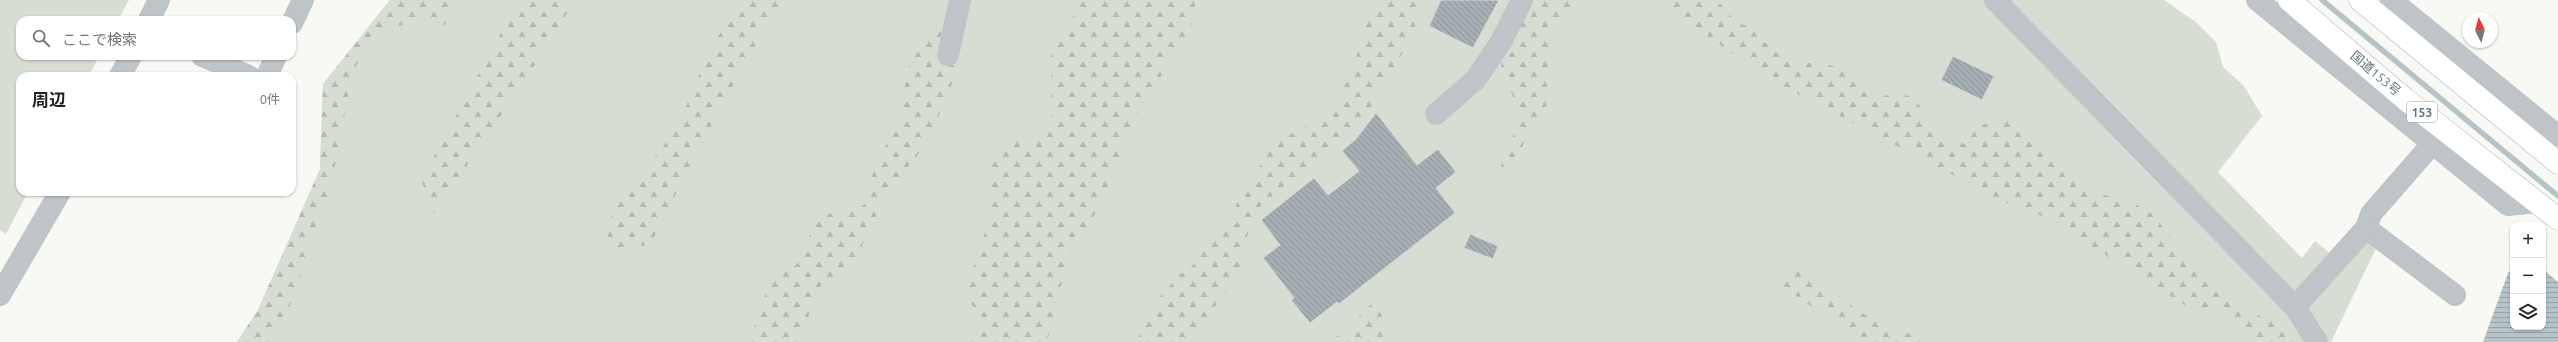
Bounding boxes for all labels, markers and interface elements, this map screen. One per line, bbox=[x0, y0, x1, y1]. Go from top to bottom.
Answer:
north arrow bbox=[2462, 12, 2498, 48]
search box bbox=[16, 16, 296, 60]
icon: search bbox=[30, 27, 52, 49]
text: ここで検索 bbox=[62, 31, 137, 48]
street label: 国道153号 bbox=[2348, 48, 2404, 98]
text: 周辺 bbox=[32, 90, 66, 109]
text: 0件 bbox=[260, 92, 280, 106]
road number: 153 bbox=[2407, 102, 2437, 122]
map controls bbox=[2510, 222, 2546, 330]
button: + bbox=[2510, 222, 2546, 258]
button: − bbox=[2510, 258, 2546, 294]
button: layers bbox=[2510, 294, 2546, 330]

